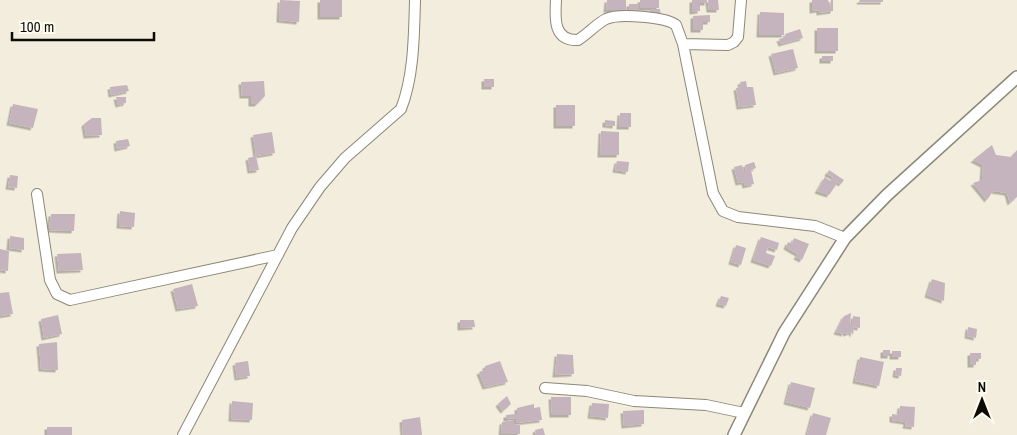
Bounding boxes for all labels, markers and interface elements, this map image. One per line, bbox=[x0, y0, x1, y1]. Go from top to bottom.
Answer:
scale bar bbox=[12, 10, 155, 42]
text: 100 m bbox=[20, 16, 54, 37]
north arrow bbox=[957, 375, 1007, 425]
text: N bbox=[978, 378, 986, 396]

